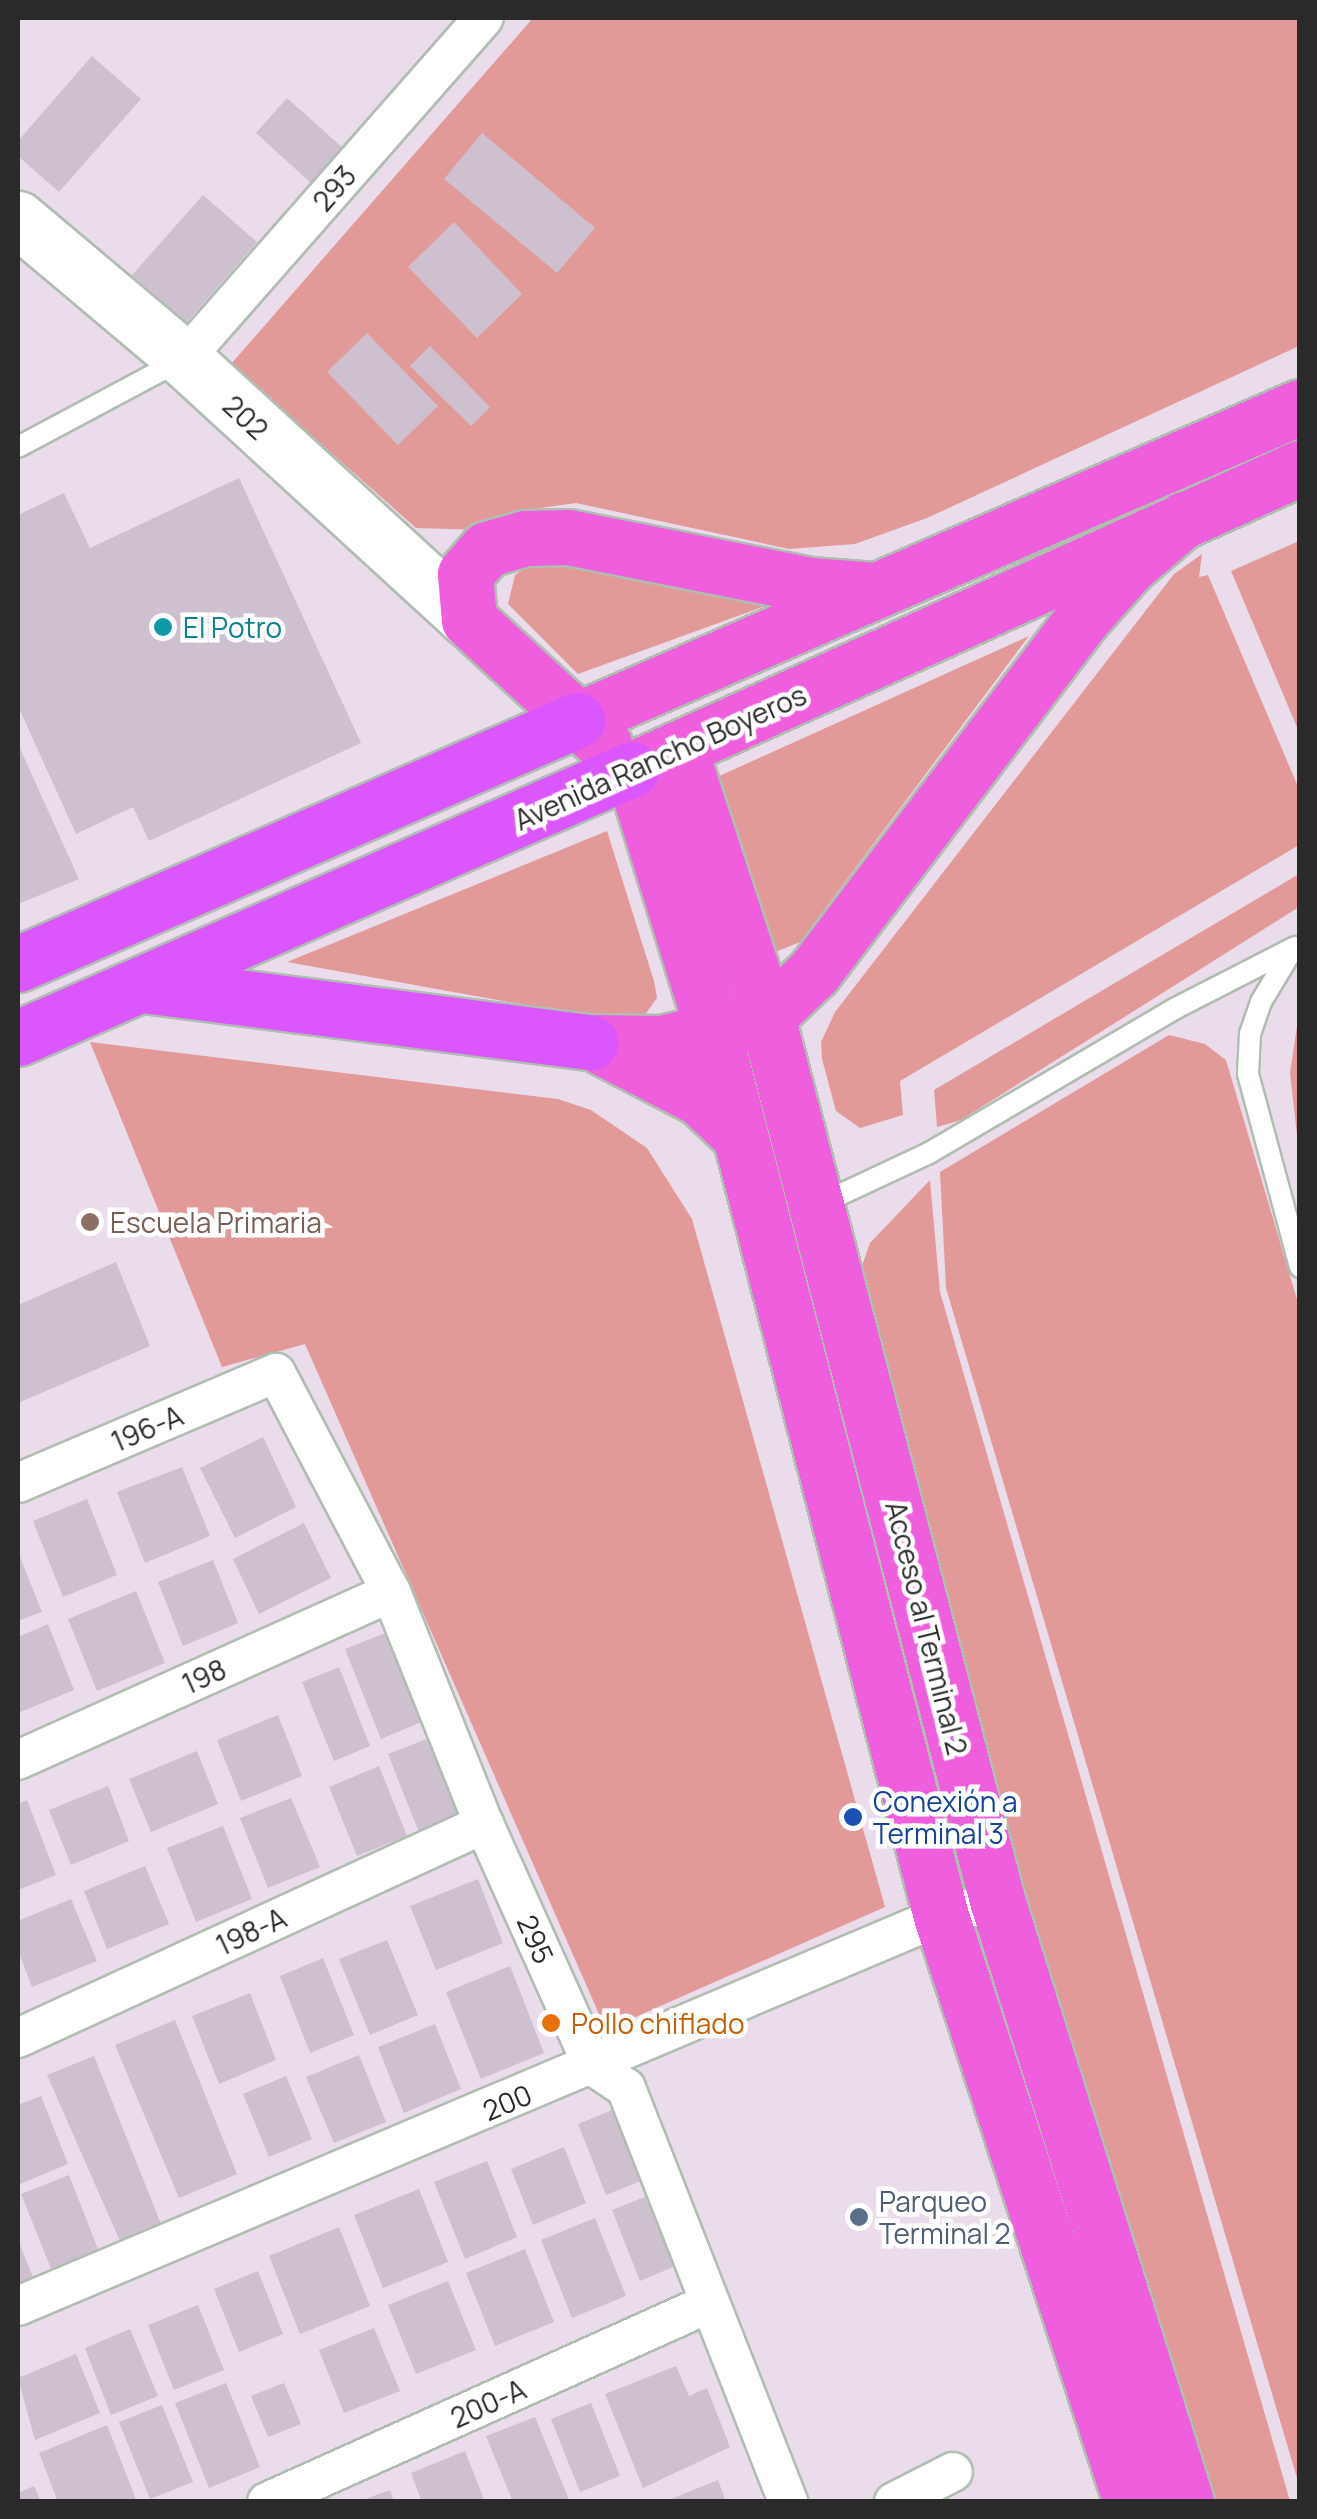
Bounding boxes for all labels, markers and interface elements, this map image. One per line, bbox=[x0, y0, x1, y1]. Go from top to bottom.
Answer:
street label: 293 bbox=[305, 159, 363, 217]
street label: 202 bbox=[217, 388, 275, 446]
place label: El Potro bbox=[183, 610, 282, 644]
marker: El Potro bbox=[152, 616, 174, 638]
street label: Avenida Rancho Boyeros bbox=[509, 677, 811, 837]
place label: Escuela Primaria bbox=[110, 1205, 322, 1239]
marker: Escuela Primaria bbox=[79, 1211, 101, 1233]
street label: 196-A bbox=[106, 1398, 188, 1458]
street label: Acceso al Terminal 2 bbox=[879, 1498, 975, 1758]
street label: 198 bbox=[177, 1652, 231, 1700]
place label: Conexión a Terminal 3 bbox=[873, 1784, 1018, 1850]
marker: Conexión a Terminal 3 bbox=[842, 1806, 864, 1828]
street label: 198-A bbox=[211, 1900, 291, 1962]
street label: 295 bbox=[511, 1910, 561, 1968]
place label: Pollo chiflado bbox=[571, 2006, 744, 2040]
marker: Pollo chiflado bbox=[540, 2012, 562, 2034]
street label: 200 bbox=[477, 2077, 537, 2127]
place label: Parqueo Terminal 2 bbox=[879, 2184, 1010, 2250]
marker: Parqueo Terminal 2 bbox=[848, 2206, 870, 2228]
street label: 200-A bbox=[445, 2372, 531, 2434]

